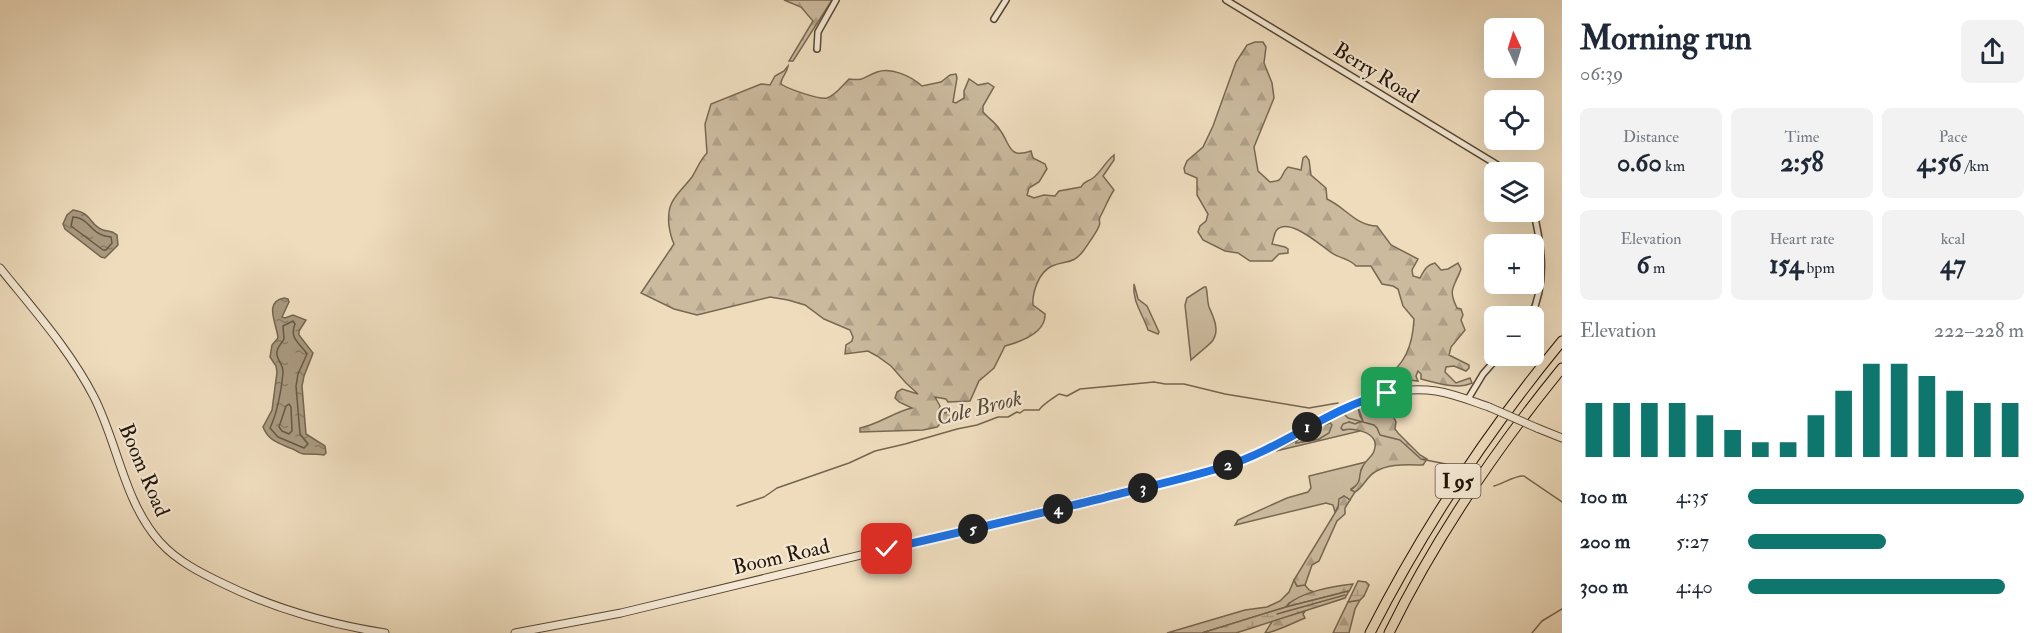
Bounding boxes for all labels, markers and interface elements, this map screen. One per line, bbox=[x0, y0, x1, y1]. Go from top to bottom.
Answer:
north arrow bbox=[1484, 18, 1544, 78]
map controls bbox=[1484, 18, 1544, 366]
text: Morning run bbox=[1580, 18, 1752, 59]
button: share bbox=[1961, 20, 2024, 83]
street label: Berry Road bbox=[1328, 36, 1424, 110]
text: 06:39 bbox=[1580, 61, 1623, 86]
button: locate bbox=[1484, 90, 1544, 150]
text: Distance bbox=[1623, 127, 1679, 147]
text: Time bbox=[1785, 127, 1819, 147]
text: Pace bbox=[1939, 127, 1967, 147]
text: 0.60 bbox=[1617, 147, 1662, 179]
text: 2:58 bbox=[1780, 147, 1824, 179]
text: 4:56 bbox=[1917, 147, 1962, 179]
text: km bbox=[1662, 156, 1685, 176]
text: /km bbox=[1962, 156, 1989, 176]
button: layers bbox=[1484, 162, 1544, 222]
text: Elevation bbox=[1621, 229, 1681, 249]
text: Heart rate bbox=[1769, 229, 1835, 249]
text: kcal bbox=[1941, 229, 1965, 249]
button: + bbox=[1484, 234, 1544, 294]
text: 6 bbox=[1637, 249, 1650, 281]
text: 154 bbox=[1769, 249, 1803, 281]
text: 47 bbox=[1940, 249, 1966, 281]
text: m bbox=[1650, 258, 1665, 278]
text: bpm bbox=[1803, 258, 1835, 278]
button: − bbox=[1484, 306, 1544, 366]
text: Elevation bbox=[1580, 318, 1656, 343]
text: 222–228 m bbox=[1934, 318, 2024, 343]
pin bbox=[1361, 367, 1412, 418]
icon: arrive bbox=[1370, 376, 1403, 409]
water label: Cole Brook bbox=[933, 384, 1025, 432]
pin: 1 bbox=[1292, 412, 1322, 442]
text: 1 bbox=[1304, 417, 1310, 437]
street label: Boom Road bbox=[112, 419, 176, 521]
pin: 2 bbox=[1213, 450, 1243, 480]
text: 2 bbox=[1224, 455, 1232, 475]
road number: I 95 bbox=[1436, 464, 1480, 498]
pin: 3 bbox=[1128, 473, 1158, 503]
text: 3 bbox=[1140, 478, 1146, 498]
text: 100 m bbox=[1580, 484, 1627, 509]
text: 4:35 bbox=[1676, 484, 1708, 509]
pin: 4 bbox=[1043, 494, 1073, 524]
text: 4 bbox=[1054, 499, 1062, 519]
pin: 5 bbox=[958, 514, 988, 544]
text: 5 bbox=[969, 519, 977, 539]
pin bbox=[861, 523, 912, 574]
text: 200 m bbox=[1580, 529, 1630, 554]
text: 5:27 bbox=[1676, 529, 1709, 554]
icon: check bbox=[870, 532, 903, 565]
street label: Boom Road bbox=[730, 533, 833, 581]
text: 300 m bbox=[1580, 574, 1628, 599]
text: 4:40 bbox=[1676, 574, 1713, 599]

